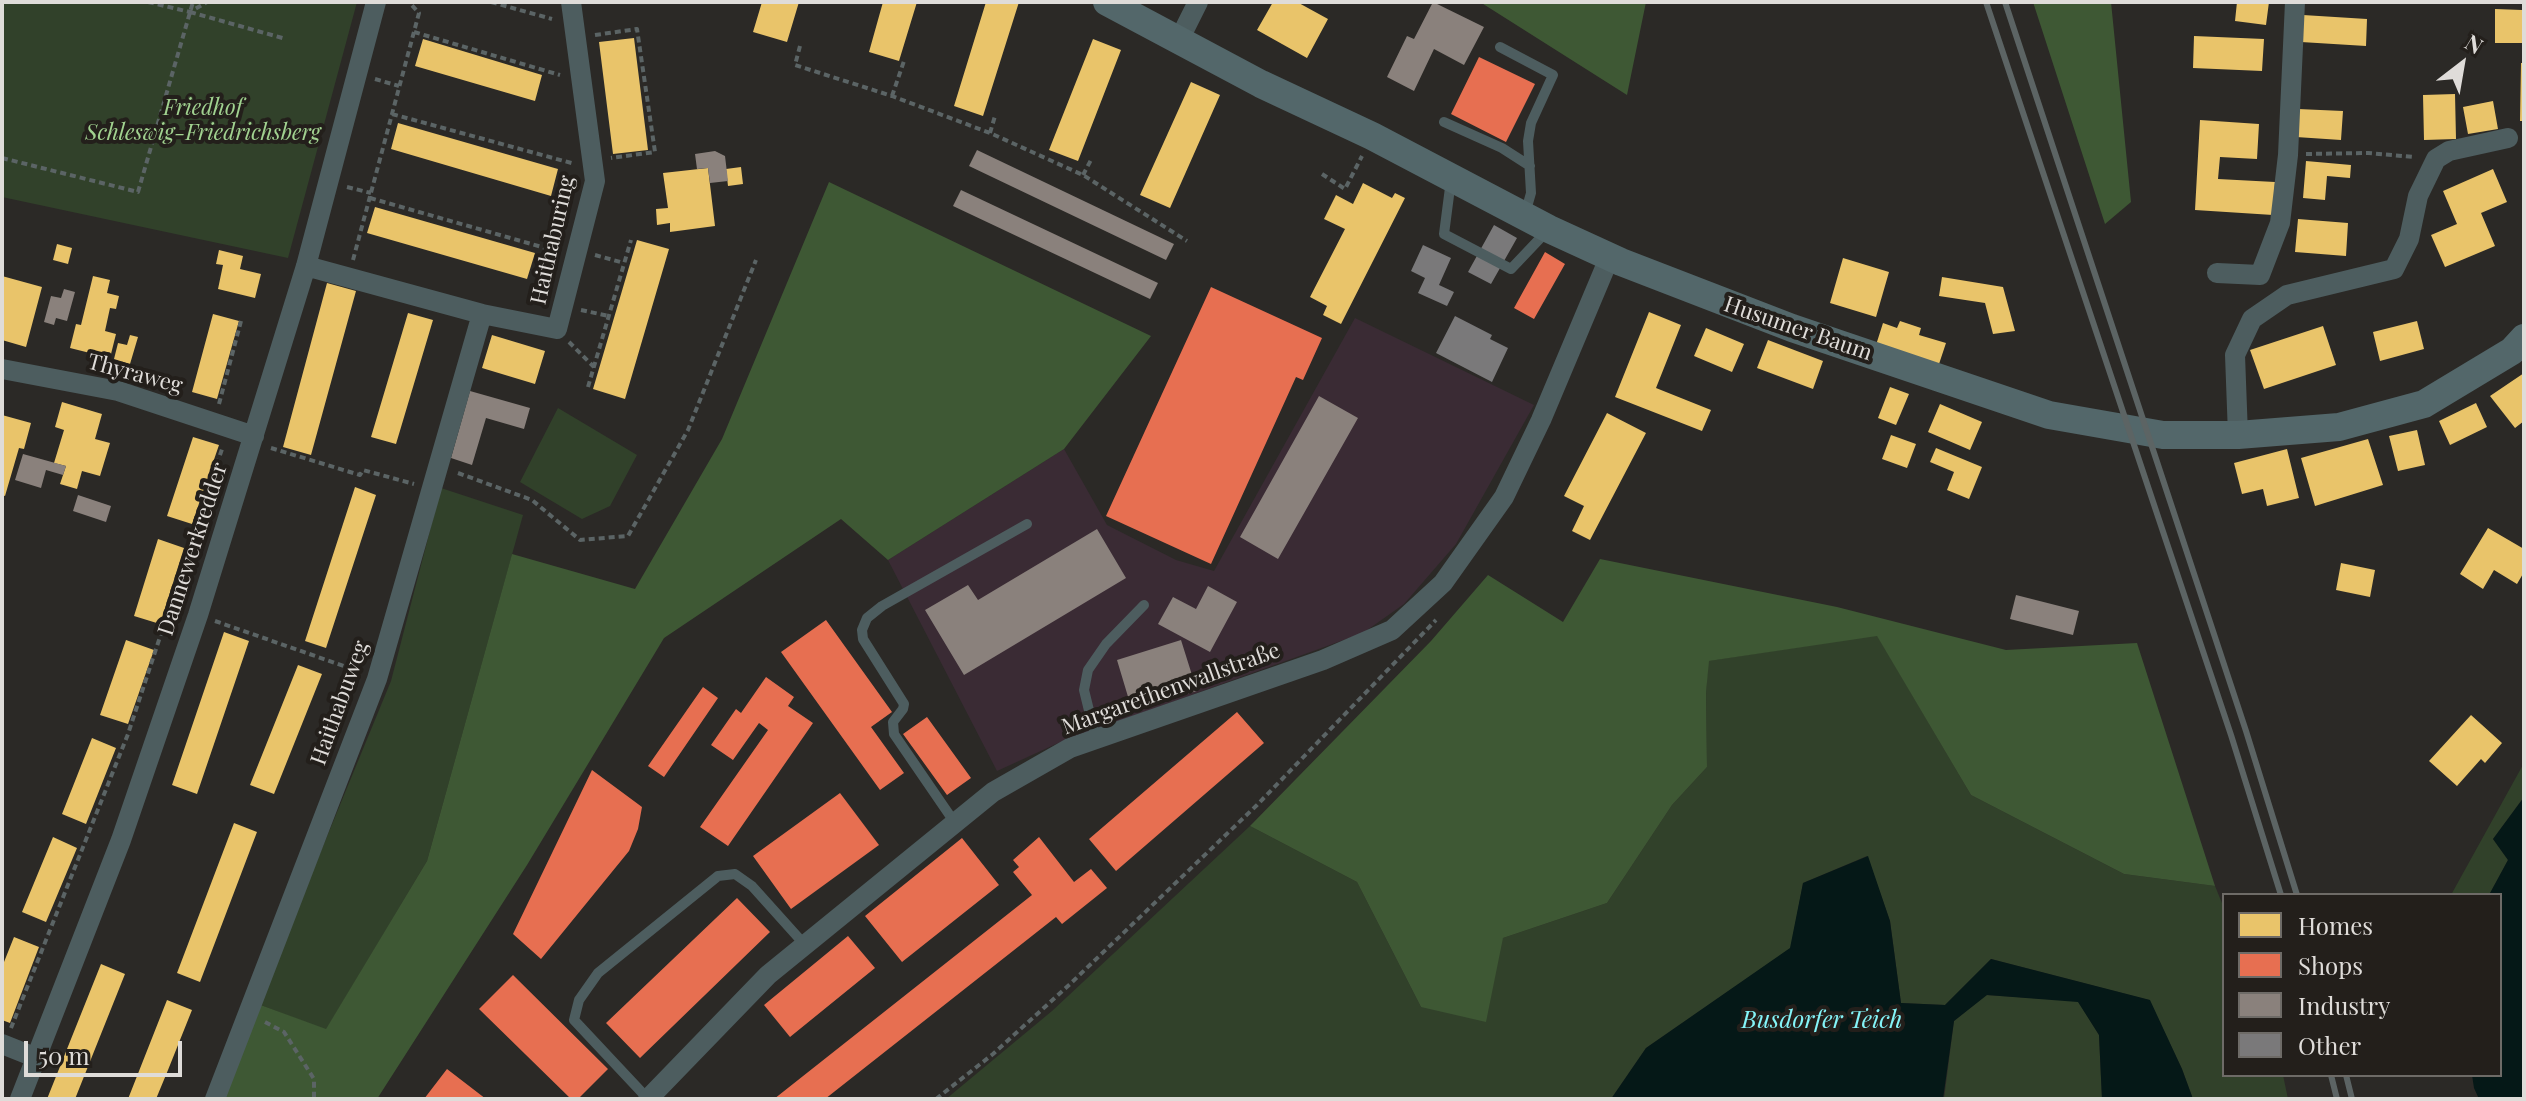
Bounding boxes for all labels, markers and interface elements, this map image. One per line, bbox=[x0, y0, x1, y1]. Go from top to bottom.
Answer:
north arrow bbox=[2422, 24, 2502, 104]
text: N bbox=[2460, 26, 2489, 60]
park label: Friedhof Schleswig-Friedrichsberg bbox=[85, 95, 321, 146]
street label: Haithaburing bbox=[525, 173, 581, 307]
street label: Husumer Baum bbox=[1721, 291, 1875, 367]
street label: Thyraweg bbox=[85, 349, 185, 399]
street label: Dannewerkredder bbox=[153, 459, 233, 639]
street label: Haithabuweg bbox=[305, 637, 375, 769]
street label: Margarethenwallstraße bbox=[1058, 637, 1284, 741]
legend bbox=[2222, 893, 2502, 1077]
text: Homes bbox=[2298, 909, 2373, 941]
text: Shops bbox=[2298, 949, 2363, 981]
text: Industry bbox=[2298, 989, 2390, 1021]
water label: Busdorfer Teich bbox=[1742, 1007, 1902, 1035]
scale bar bbox=[28, 1025, 186, 1075]
text: Other bbox=[2298, 1029, 2361, 1061]
text: 50 m bbox=[38, 1039, 90, 1071]

